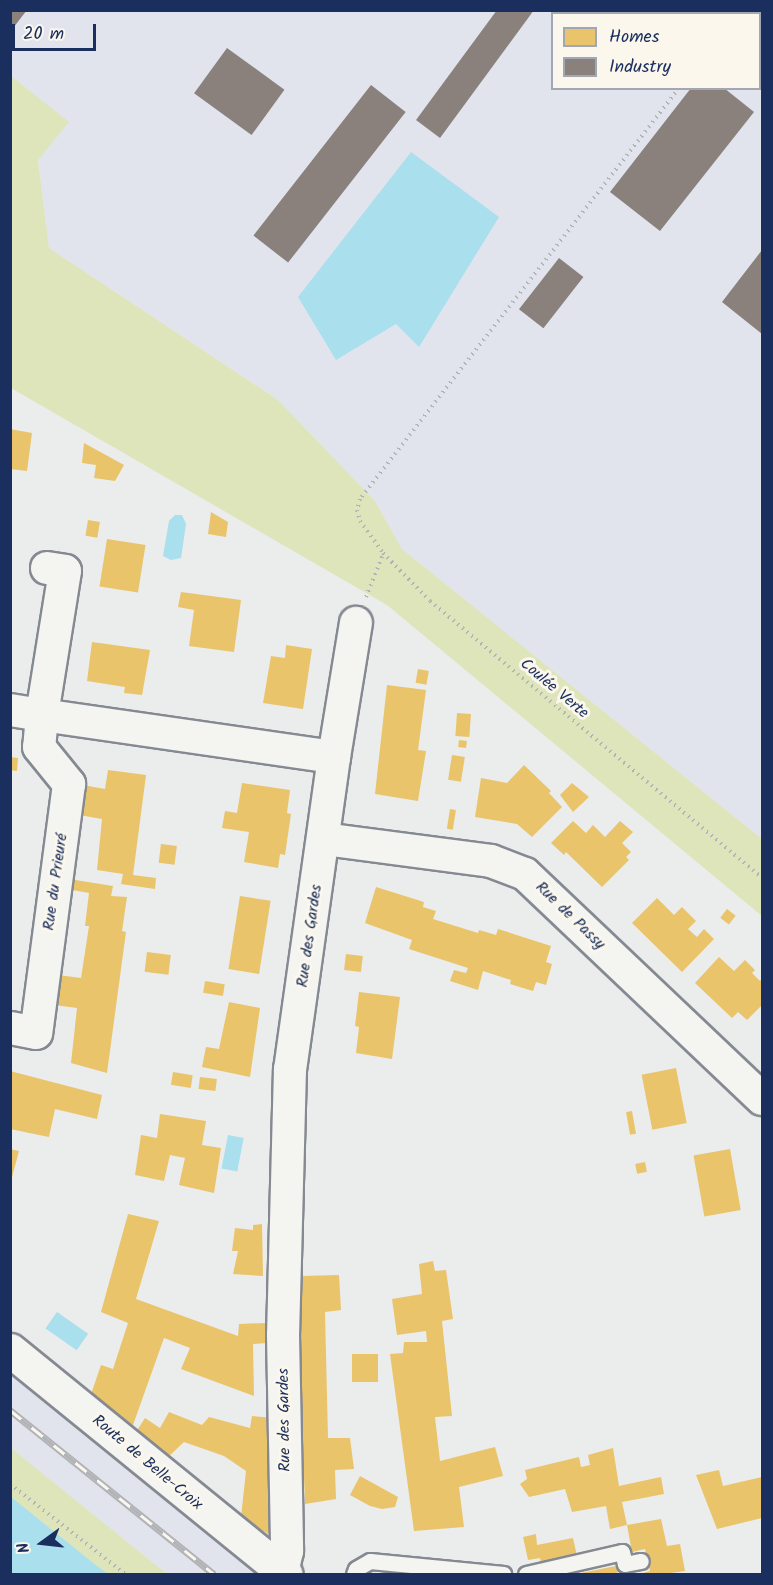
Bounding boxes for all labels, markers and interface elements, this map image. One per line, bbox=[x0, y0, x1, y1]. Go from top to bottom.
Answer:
scale bar bbox=[15, 12, 99, 50]
legend bbox=[551, 12, 761, 90]
text: 20 m bbox=[23, 20, 64, 49]
text: Homes bbox=[609, 23, 659, 52]
text: Industry bbox=[609, 53, 671, 82]
street label: Coulée Verte bbox=[516, 655, 592, 723]
street label: Rue du Prieuré bbox=[40, 832, 72, 932]
street label: Rue de Passy bbox=[531, 878, 609, 954]
street label: Rue des Gardes bbox=[293, 883, 327, 989]
street label: Rue des Gardes bbox=[274, 1368, 296, 1472]
street label: Route de Belle-Croix bbox=[88, 1411, 206, 1515]
north arrow bbox=[12, 1513, 72, 1573]
text: N bbox=[11, 1540, 38, 1556]

